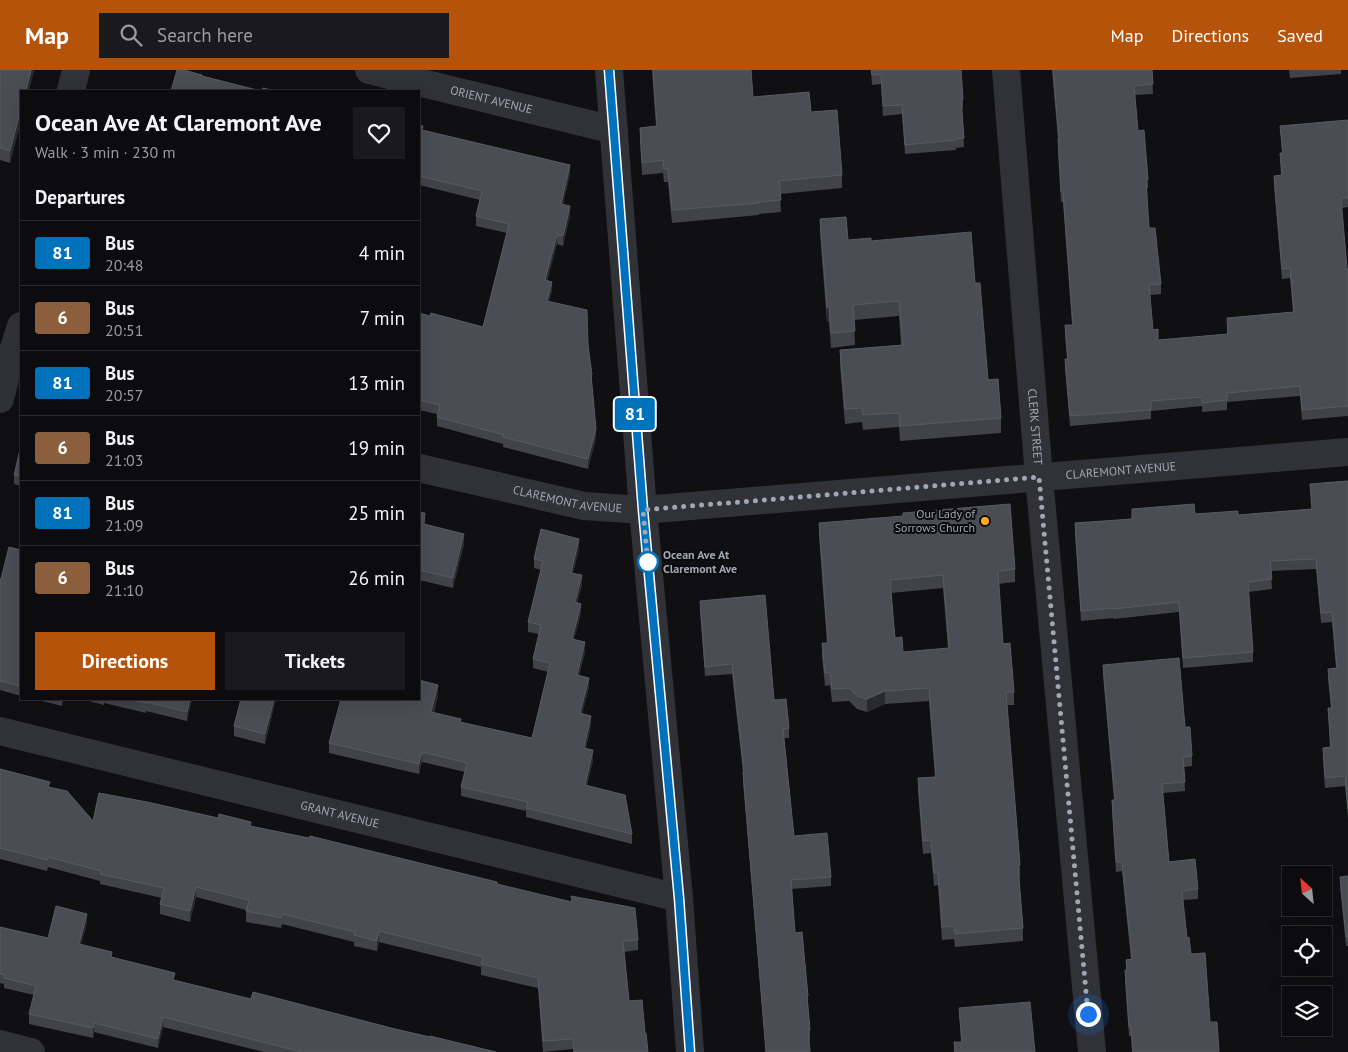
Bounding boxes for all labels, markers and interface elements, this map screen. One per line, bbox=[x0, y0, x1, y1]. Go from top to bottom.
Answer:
search box bbox=[99, 13, 449, 58]
text: Map bbox=[25, 20, 69, 51]
icon: search bbox=[117, 21, 145, 49]
text: Search here bbox=[157, 23, 253, 47]
text: Map bbox=[1111, 24, 1143, 47]
text: Directions bbox=[1171, 24, 1249, 47]
text: Saved bbox=[1277, 24, 1323, 47]
street label: ORIENT AVENUE bbox=[449, 82, 534, 117]
text: Ocean Ave At Claremont Ave bbox=[35, 107, 322, 138]
button: heart bbox=[353, 107, 405, 159]
text: Walk · 3 min · 230 m bbox=[35, 142, 175, 162]
text: Departures bbox=[35, 185, 125, 209]
text: Bus bbox=[105, 231, 134, 255]
text: 81 bbox=[52, 241, 73, 264]
text: 4 min bbox=[359, 241, 405, 265]
text: 20:48 bbox=[105, 255, 143, 275]
text: Bus bbox=[105, 296, 134, 320]
text: 6 bbox=[57, 306, 68, 329]
text: 7 min bbox=[360, 306, 405, 330]
text: 20:51 bbox=[105, 320, 143, 340]
text: Bus bbox=[105, 361, 134, 385]
text: 81 bbox=[52, 371, 73, 394]
text: 13 min bbox=[348, 371, 405, 395]
text: 20:57 bbox=[105, 385, 143, 405]
street label: CLERK STREET bbox=[1025, 388, 1046, 466]
line badge: 81 bbox=[612, 398, 658, 430]
text: 81 bbox=[625, 402, 645, 425]
text: Bus bbox=[105, 426, 134, 450]
text: 6 bbox=[57, 436, 68, 459]
text: 19 min bbox=[348, 436, 405, 460]
text: 21:03 bbox=[105, 450, 143, 470]
street label: CLAREMONT AVENUE bbox=[1065, 458, 1177, 482]
street label: CLAREMONT AVENUE bbox=[512, 482, 622, 516]
text: Bus bbox=[105, 491, 134, 515]
text: 81 bbox=[52, 501, 73, 524]
text: 25 min bbox=[348, 501, 405, 525]
place label: Our Lady of Sorrows Church bbox=[895, 506, 976, 535]
text: 21:09 bbox=[105, 515, 143, 535]
marker: Our Lady of Sorrows Church bbox=[979, 515, 991, 527]
place label: Ocean Ave At Claremont Ave bbox=[663, 547, 737, 576]
marker: Ocean Ave At Claremont Ave bbox=[637, 551, 659, 573]
text: Bus bbox=[105, 556, 134, 580]
text: 6 bbox=[57, 566, 68, 589]
text: 26 min bbox=[348, 566, 405, 590]
text: 21:10 bbox=[105, 580, 143, 600]
button: Directions bbox=[35, 632, 215, 690]
button: Tickets bbox=[225, 632, 405, 690]
street label: GRANT AVENUE bbox=[299, 797, 381, 831]
north arrow bbox=[1282, 866, 1332, 916]
map controls bbox=[1282, 866, 1332, 1036]
button: locate bbox=[1282, 926, 1332, 976]
button: layers bbox=[1282, 986, 1332, 1036]
your location bbox=[1076, 1002, 1101, 1027]

